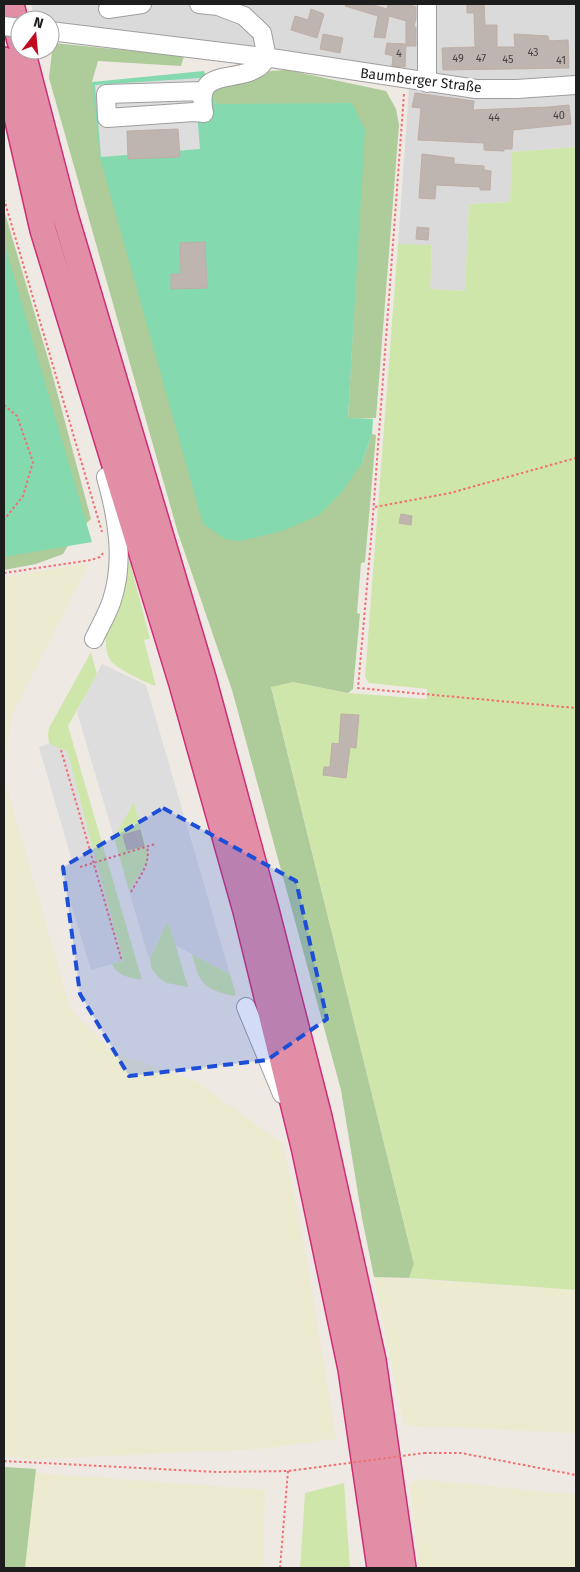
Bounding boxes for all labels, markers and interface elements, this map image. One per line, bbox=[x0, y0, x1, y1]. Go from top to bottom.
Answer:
north arrow bbox=[10, 10, 60, 60]
text: N bbox=[32, 14, 45, 32]
house number: 43 bbox=[527, 46, 539, 59]
house number: 4 bbox=[396, 47, 402, 60]
house number: 49 bbox=[452, 52, 464, 65]
house number: 47 bbox=[476, 52, 486, 65]
house number: 45 bbox=[502, 53, 514, 66]
house number: 41 bbox=[556, 54, 566, 67]
street label: Baumberger Straße bbox=[359, 65, 483, 96]
house number: 40 bbox=[553, 109, 565, 122]
house number: 44 bbox=[488, 111, 500, 124]

